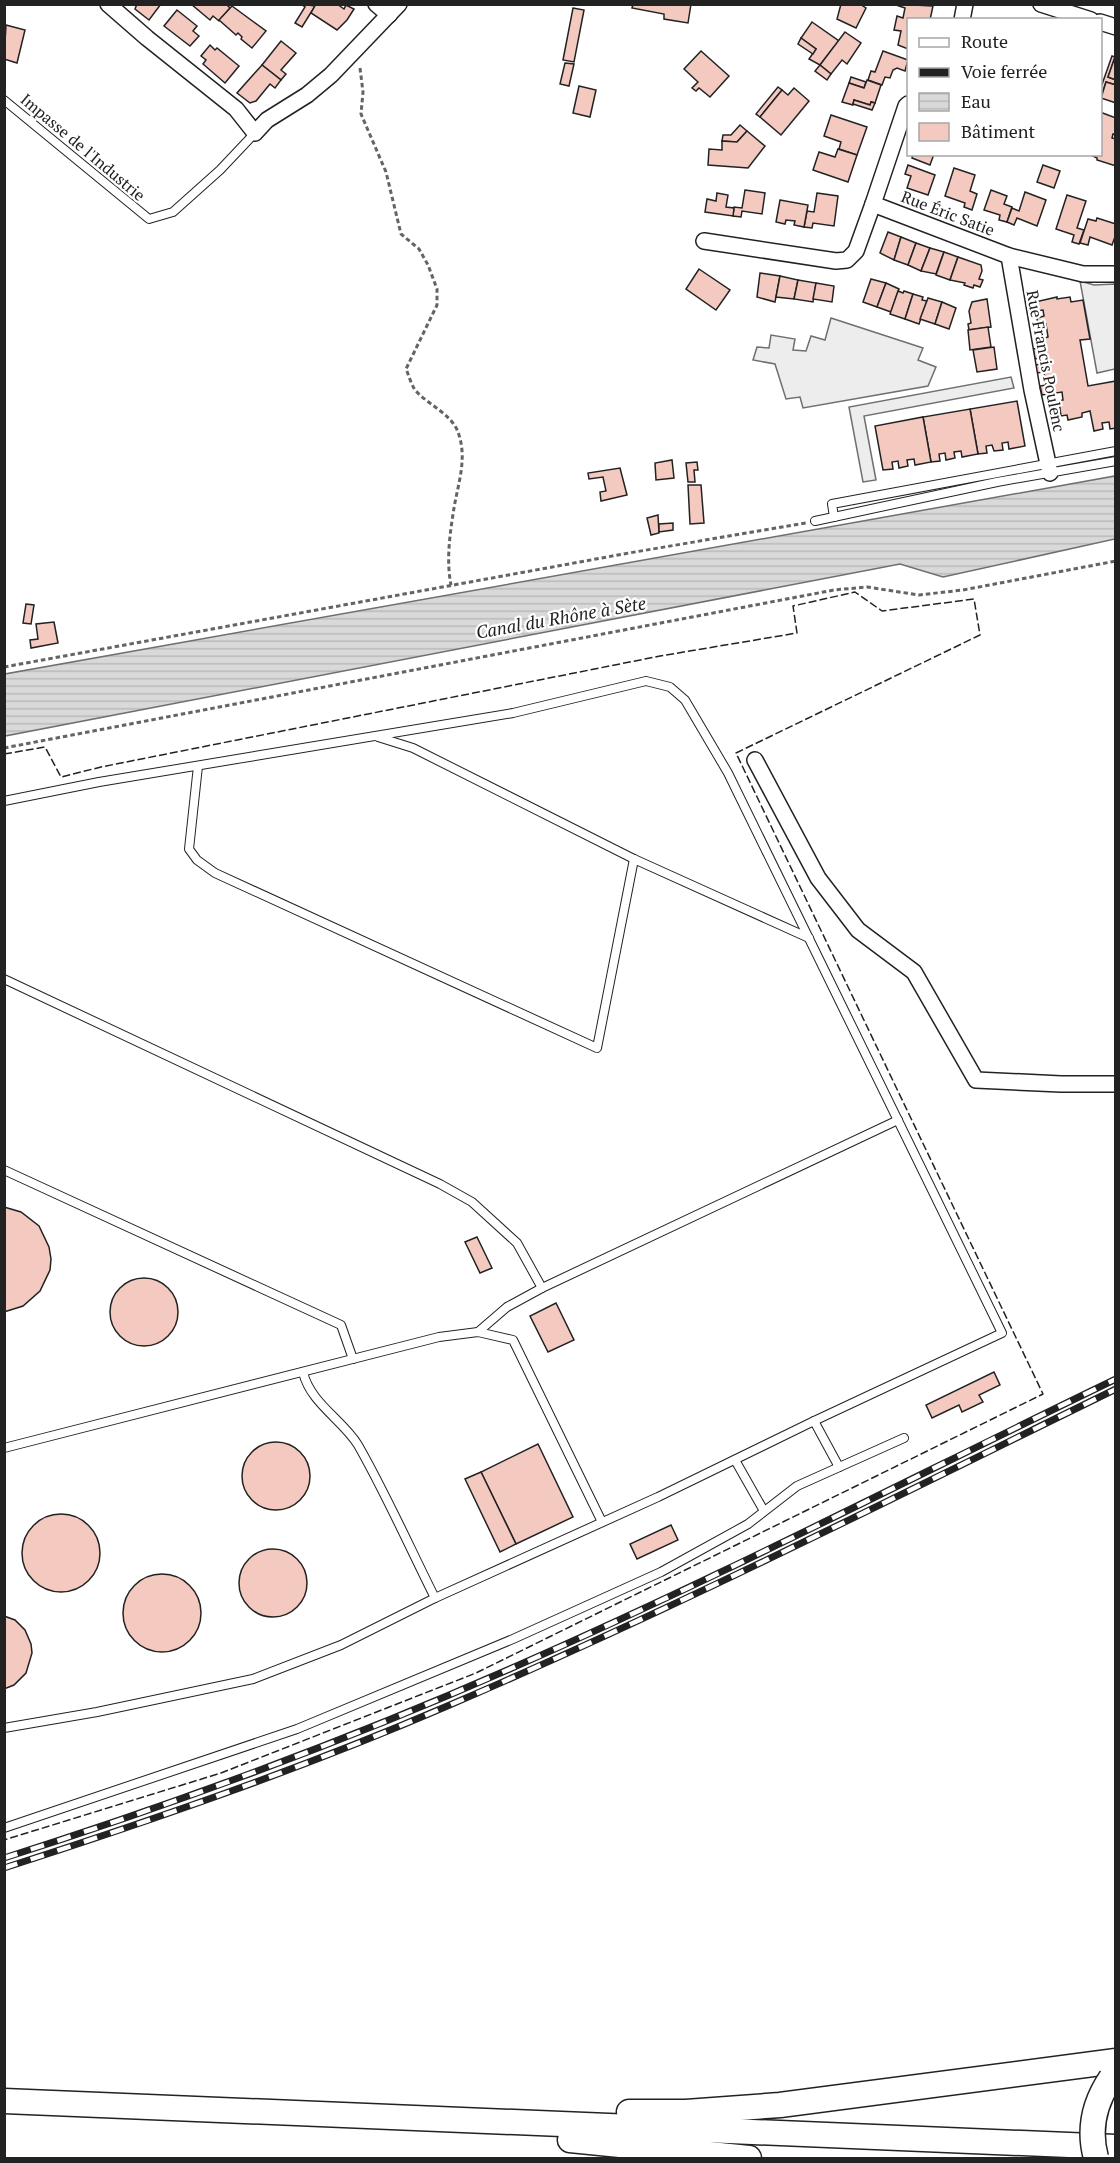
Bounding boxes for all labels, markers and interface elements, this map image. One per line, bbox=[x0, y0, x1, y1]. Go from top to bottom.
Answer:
legend bbox=[907, 18, 1102, 156]
text: Route bbox=[961, 29, 1008, 53]
text: Voie ferrée bbox=[961, 59, 1047, 83]
street label: Impasse de l'Industrie bbox=[16, 88, 150, 206]
text: Eau bbox=[961, 89, 991, 113]
text: Bâtiment bbox=[961, 119, 1036, 143]
street label: Rue Éric Satie bbox=[898, 185, 998, 241]
street label: Rue Francis Poulenc bbox=[1021, 288, 1071, 434]
water label: Canal du Rhône à Sète bbox=[474, 590, 648, 644]

